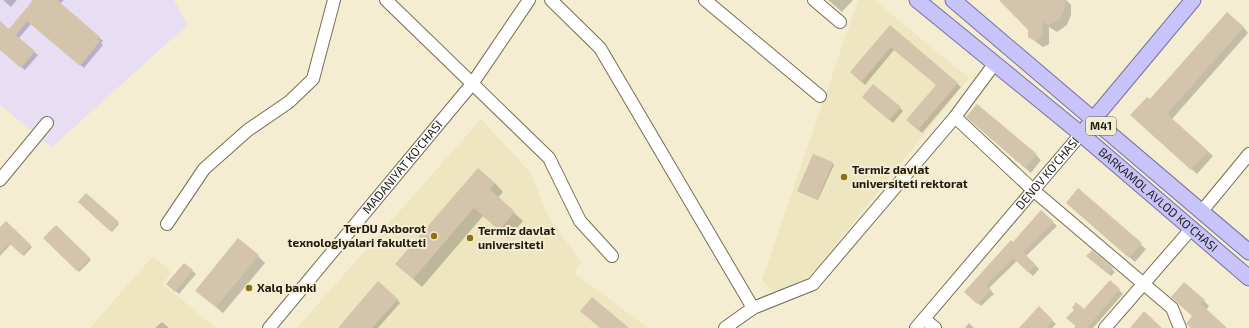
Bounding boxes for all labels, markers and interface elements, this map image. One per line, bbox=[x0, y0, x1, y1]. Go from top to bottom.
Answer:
street label: MADANIYAT KO'CHASI bbox=[359, 117, 445, 216]
road number: M41 bbox=[1086, 117, 1116, 135]
street label: DENOV KO'CHASI bbox=[1012, 134, 1081, 212]
street label: BARKAMOL AVLOD KO'CHASI bbox=[1096, 144, 1221, 254]
place label: Termiz davlat universiteti rektorat bbox=[852, 162, 968, 190]
marker: Termiz davlat universiteti rektorat bbox=[839, 172, 849, 182]
place label: TerDU Axborot texnologiyalari fakulteti bbox=[288, 221, 426, 250]
place label: Termiz davlat universiteti bbox=[478, 223, 555, 251]
marker: TerDU Axborot texnologiyalari fakulteti bbox=[429, 231, 439, 241]
marker: Termiz davlat universiteti bbox=[465, 233, 475, 243]
place label: Xalq banki bbox=[257, 280, 316, 294]
marker: Xalq banki bbox=[244, 283, 254, 293]

